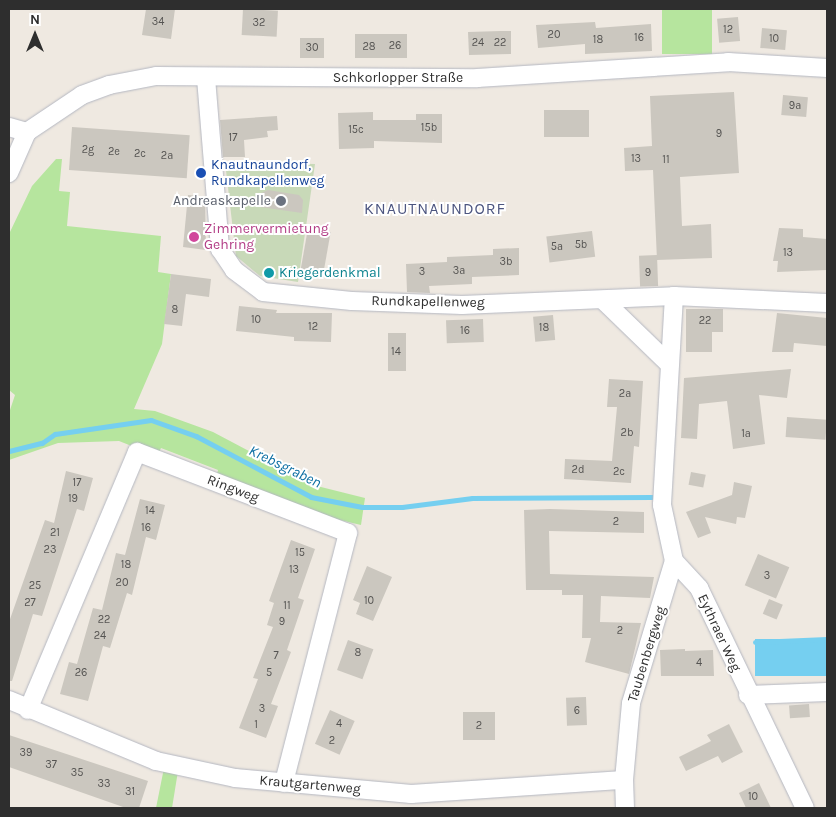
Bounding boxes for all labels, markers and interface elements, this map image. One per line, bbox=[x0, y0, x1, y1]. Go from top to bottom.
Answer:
north arrow bbox=[10, 10, 60, 60]
text: N bbox=[30, 11, 40, 28]
house number: 34 bbox=[152, 15, 164, 29]
house number: 32 bbox=[253, 16, 265, 30]
house number: 12 bbox=[723, 23, 733, 37]
house number: 20 bbox=[548, 28, 560, 42]
house number: 16 bbox=[634, 31, 644, 45]
house number: 10 bbox=[769, 32, 779, 46]
house number: 18 bbox=[593, 33, 603, 47]
house number: 24 bbox=[472, 36, 484, 50]
house number: 22 bbox=[494, 36, 506, 50]
house number: 26 bbox=[389, 39, 401, 53]
house number: 28 bbox=[362, 40, 376, 54]
house number: 30 bbox=[305, 41, 319, 55]
street label: Schkorlopper Straße bbox=[333, 70, 463, 86]
house number: 9a bbox=[789, 99, 801, 113]
house number: 15b bbox=[421, 121, 437, 135]
house number: 15c bbox=[348, 123, 364, 137]
house number: 9 bbox=[716, 127, 722, 141]
house number: 17 bbox=[229, 131, 237, 145]
house number: 2g bbox=[82, 143, 94, 157]
house number: 2e bbox=[108, 145, 120, 159]
house number: 2c bbox=[134, 147, 146, 161]
house number: 2a bbox=[161, 149, 173, 163]
house number: 13 bbox=[631, 152, 641, 166]
house number: 11 bbox=[662, 153, 670, 167]
place label: Knautnaundorf, Rundkapellenweg bbox=[211, 157, 324, 190]
marker: Knautnaundorf, Rundkapellenweg bbox=[195, 167, 207, 179]
place label: Andreaskapelle bbox=[173, 193, 271, 209]
marker: Andreaskapelle bbox=[275, 195, 287, 207]
district label: KNAUTNAUNDORF bbox=[362, 199, 508, 219]
place label: Zimmervermietung Gehring bbox=[204, 221, 329, 253]
marker: Zimmervermietung Gehring bbox=[188, 231, 200, 243]
house number: 5b bbox=[575, 238, 587, 252]
house number: 5a bbox=[551, 240, 563, 254]
house number: 13 bbox=[783, 246, 793, 260]
house number: 3b bbox=[499, 255, 513, 269]
house number: 3a bbox=[453, 264, 465, 278]
place label: Kriegerdenkmal bbox=[279, 265, 381, 281]
house number: 3 bbox=[419, 265, 425, 279]
house number: 9 bbox=[645, 266, 651, 280]
marker: Kriegerdenkmal bbox=[263, 267, 275, 279]
street label: Rundkapellenweg bbox=[371, 293, 485, 311]
house number: 8 bbox=[172, 303, 178, 317]
house number: 10 bbox=[251, 313, 261, 327]
house number: 22 bbox=[699, 314, 711, 328]
house number: 12 bbox=[308, 320, 318, 334]
house number: 18 bbox=[539, 321, 549, 335]
house number: 16 bbox=[460, 324, 470, 338]
house number: 14 bbox=[391, 345, 401, 359]
house number: 2a bbox=[619, 387, 631, 401]
house number: 2b bbox=[621, 426, 633, 440]
house number: 1a bbox=[741, 427, 751, 441]
water label: Krebsgraben bbox=[246, 442, 324, 492]
house number: 2d bbox=[572, 463, 584, 477]
house number: 2c bbox=[613, 465, 625, 479]
street label: Ringweg bbox=[205, 471, 261, 507]
house number: 17 bbox=[73, 476, 81, 490]
house number: 19 bbox=[68, 492, 78, 506]
house number: 14 bbox=[145, 504, 155, 518]
house number: 2 bbox=[613, 515, 619, 529]
house number: 16 bbox=[141, 521, 151, 535]
house number: 21 bbox=[50, 526, 60, 540]
house number: 23 bbox=[44, 543, 56, 557]
house number: 15 bbox=[295, 546, 305, 560]
house number: 18 bbox=[121, 558, 131, 572]
house number: 13 bbox=[289, 563, 299, 577]
house number: 3 bbox=[764, 569, 770, 583]
house number: 20 bbox=[116, 576, 128, 590]
house number: 25 bbox=[29, 579, 41, 593]
street label: Eythraer Weg bbox=[694, 592, 744, 674]
house number: 10 bbox=[364, 594, 374, 608]
house number: 27 bbox=[24, 596, 36, 610]
house number: 11 bbox=[283, 599, 291, 613]
street label: Taubenbergweg bbox=[624, 604, 670, 704]
house number: 22 bbox=[98, 613, 110, 627]
house number: 9 bbox=[279, 615, 285, 629]
house number: 2 bbox=[617, 624, 623, 638]
house number: 24 bbox=[94, 629, 106, 643]
house number: 8 bbox=[355, 646, 361, 660]
house number: 7 bbox=[273, 649, 279, 663]
house number: 4 bbox=[696, 656, 702, 670]
house number: 26 bbox=[75, 666, 87, 680]
house number: 5 bbox=[266, 666, 272, 680]
house number: 3 bbox=[259, 702, 265, 716]
house number: 6 bbox=[574, 704, 580, 718]
house number: 4 bbox=[336, 717, 342, 731]
house number: 1 bbox=[254, 718, 258, 732]
house number: 2 bbox=[476, 719, 482, 733]
house number: 2 bbox=[329, 734, 335, 748]
house number: 39 bbox=[20, 746, 32, 760]
house number: 37 bbox=[45, 758, 57, 772]
house number: 35 bbox=[71, 766, 83, 780]
street label: Krautgartenweg bbox=[259, 772, 361, 798]
house number: 33 bbox=[98, 777, 110, 791]
house number: 31 bbox=[125, 785, 135, 799]
house number: 10 bbox=[748, 790, 758, 804]

